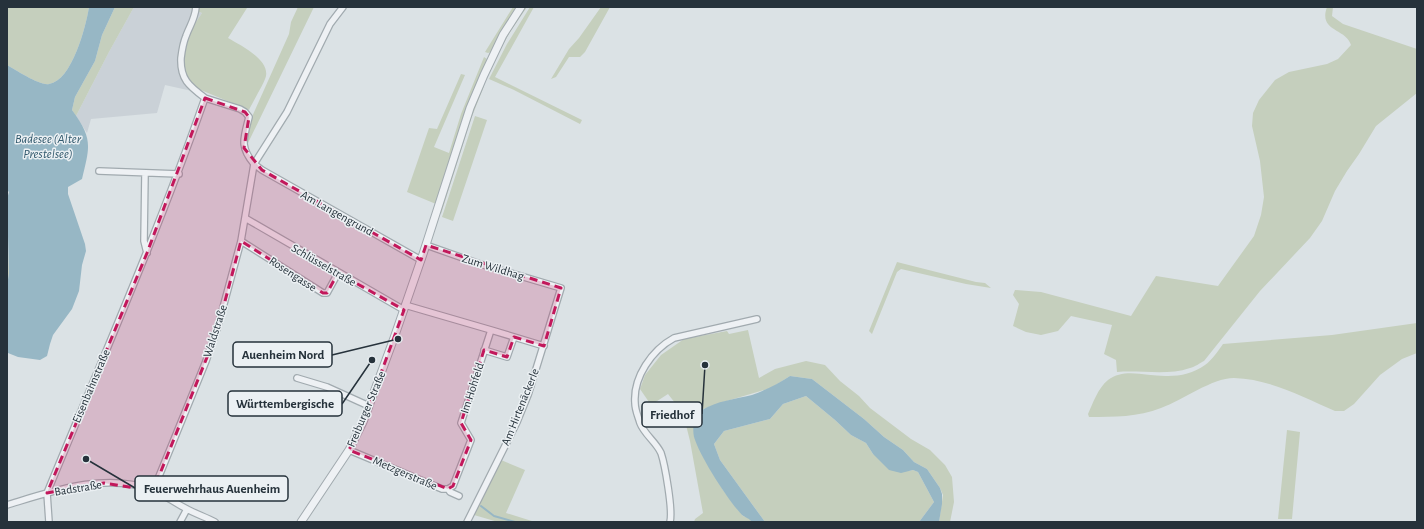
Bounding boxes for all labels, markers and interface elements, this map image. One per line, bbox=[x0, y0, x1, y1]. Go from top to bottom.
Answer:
water label: Badesee (Alter Prestelsee) bbox=[15, 133, 82, 161]
street label: Am Langengrund bbox=[299, 188, 375, 238]
street label: Schlüsselstraße bbox=[290, 242, 358, 288]
street label: Zum Wildhag bbox=[461, 252, 526, 282]
street label: Rosengasse bbox=[267, 254, 319, 294]
street label: Waldstraße bbox=[201, 303, 229, 359]
callout: Auenheim Nord bbox=[233, 342, 332, 367]
street label: Eisenbahnstraße bbox=[70, 347, 112, 425]
text: Auenheim Nord bbox=[242, 349, 325, 362]
street label: Im Hohfeld bbox=[458, 361, 486, 415]
street label: Am Hirtenäckerle bbox=[499, 367, 541, 447]
street label: Freiburger Straße bbox=[345, 369, 387, 449]
callout: Württembergische bbox=[228, 391, 342, 416]
text: Württembergische bbox=[236, 398, 334, 411]
callout: Friedhof bbox=[642, 402, 702, 427]
text: Friedhof bbox=[650, 409, 696, 422]
street label: Metzgerstraße bbox=[371, 454, 439, 492]
callout: Feuerwehrhaus Auenheim bbox=[135, 476, 288, 501]
street label: Badstraße bbox=[53, 478, 103, 498]
text: Feuerwehrhaus Auenheim bbox=[144, 483, 280, 496]

